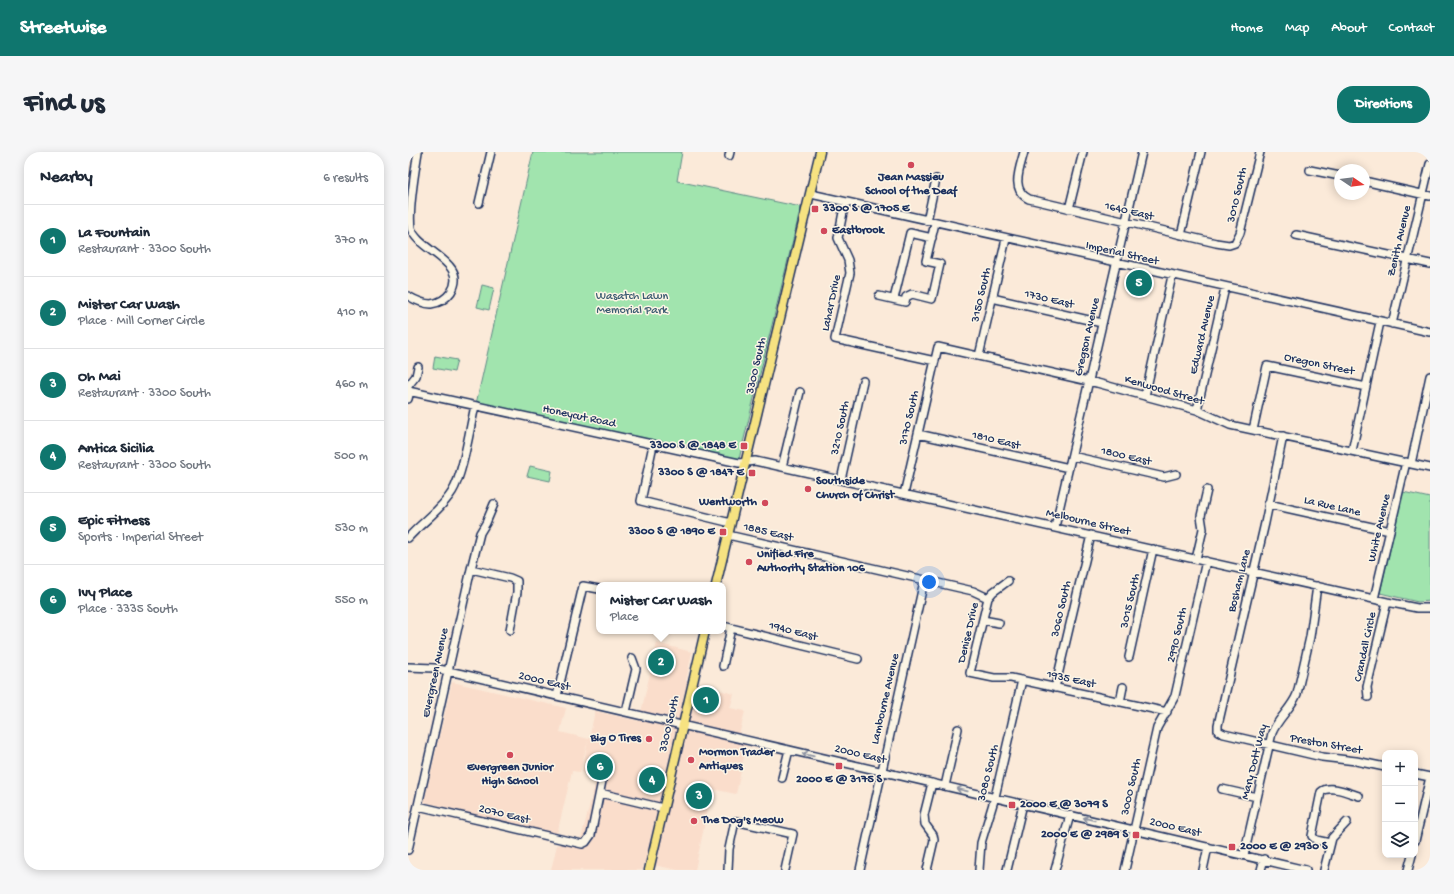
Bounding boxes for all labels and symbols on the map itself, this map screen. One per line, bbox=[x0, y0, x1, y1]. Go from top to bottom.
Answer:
marker: Jean Massieu School of the Deaf bbox=[906, 160, 916, 170]
north arrow bbox=[1334, 164, 1370, 200]
street label: 3010 South bbox=[1225, 165, 1251, 225]
place label: Jean Massieu School of the Deaf bbox=[865, 171, 958, 199]
street label: 1640 East bbox=[1102, 199, 1156, 225]
place label: 3300 S @ 1705 E bbox=[822, 202, 911, 216]
street label: Zenith Avenue bbox=[1385, 203, 1415, 278]
marker: 3300 S @ 1705 E bbox=[810, 204, 820, 214]
place label: Eastbrook bbox=[831, 224, 885, 238]
marker: Eastbrook bbox=[819, 226, 829, 236]
street label: Imperial Street bbox=[1084, 239, 1161, 269]
street label: 3150 South bbox=[969, 266, 995, 325]
pin: 5 bbox=[1126, 268, 1152, 298]
street label: Lahar Drive bbox=[819, 273, 845, 333]
street label: 1730 East bbox=[1022, 287, 1076, 313]
park label: Wasatch Lawn Memorial Park bbox=[596, 290, 669, 318]
street label: Edward Avenue bbox=[1187, 293, 1219, 376]
street label: Gregson Avenue bbox=[1072, 296, 1104, 378]
street label: 3300 South bbox=[743, 336, 770, 397]
street label: Oregon Street bbox=[1283, 351, 1356, 379]
street label: Kenwood Street bbox=[1123, 373, 1206, 409]
street label: 3170 South bbox=[897, 389, 923, 448]
street label: 3210 South bbox=[828, 399, 854, 458]
street label: Honeycut Road bbox=[541, 402, 618, 432]
street label: 1810 East bbox=[969, 428, 1023, 454]
place label: 3300 S @ 1848 E bbox=[649, 439, 738, 453]
marker: 3300 S @ 1848 E bbox=[739, 441, 749, 451]
street label: 1800 East bbox=[1098, 444, 1154, 470]
place label: 3300 S @ 1847 E bbox=[657, 466, 746, 480]
marker: 3300 S @ 1847 E bbox=[747, 468, 757, 478]
place label: Southside Church of Christ bbox=[815, 475, 895, 503]
marker: Southside Church of Christ bbox=[803, 484, 813, 494]
street label: White Avenue bbox=[1365, 492, 1395, 563]
street label: La Rue Lane bbox=[1302, 494, 1363, 521]
place label: Wentworth bbox=[698, 496, 758, 510]
marker: Wentworth bbox=[760, 498, 770, 508]
street label: Melbourne Street bbox=[1044, 506, 1133, 540]
street label: 1885 East bbox=[741, 520, 795, 546]
place label: 3300 S @ 1890 E bbox=[627, 525, 717, 539]
marker: 3300 S @ 1890 E bbox=[718, 527, 728, 537]
street label: Bosham Lane bbox=[1225, 547, 1255, 615]
place label: Unified Fire Authority Station 106 bbox=[756, 548, 866, 576]
marker: Unified Fire Authority Station 106 bbox=[744, 557, 754, 567]
your location bbox=[919, 572, 939, 592]
street label: 3015 South bbox=[1118, 572, 1144, 631]
street label: 3060 South bbox=[1048, 579, 1075, 640]
street label: Denise Drive bbox=[955, 600, 983, 666]
street label: 2990 South bbox=[1165, 605, 1191, 664]
street label: Crandall Circle bbox=[1352, 610, 1380, 683]
street label: 1940 East bbox=[766, 619, 820, 645]
street label: Evergreen Avenue bbox=[420, 626, 453, 719]
pin: 2 bbox=[648, 647, 674, 677]
street label: Lambourne Avenue bbox=[869, 651, 903, 746]
street label: 1935 East bbox=[1044, 668, 1098, 692]
street label: 2000 East bbox=[517, 669, 572, 695]
pin: 1 bbox=[693, 685, 719, 715]
street label: 3300 South bbox=[656, 694, 683, 755]
street label: Mary Dott Way bbox=[1239, 723, 1271, 801]
place label: Big O Tires bbox=[589, 732, 642, 746]
street label: Preston Street bbox=[1288, 732, 1364, 758]
marker: Big O Tires bbox=[644, 734, 654, 744]
street label: 2000 East bbox=[833, 742, 888, 768]
street label: 3080 South bbox=[975, 743, 1003, 804]
place label: Mormon Trader Antiques bbox=[698, 746, 776, 774]
marker: Evergreen Junior High School bbox=[505, 750, 515, 760]
one-way arrow bbox=[802, 750, 815, 758]
pin: 6 bbox=[587, 752, 613, 782]
marker: Mormon Trader Antiques bbox=[686, 755, 696, 765]
street label: 3000 South bbox=[1118, 756, 1145, 818]
place label: Evergreen Junior High School bbox=[466, 761, 555, 789]
marker: 2000 E @ 3175 S bbox=[834, 761, 844, 771]
pin: 4 bbox=[639, 765, 665, 795]
place label: 2000 E @ 3175 S bbox=[796, 773, 883, 787]
pin: 3 bbox=[686, 781, 712, 811]
one-way arrow bbox=[956, 786, 969, 793]
place label: 2000 E @ 3079 S bbox=[1020, 798, 1108, 812]
marker: 2000 E @ 3079 S bbox=[1007, 800, 1017, 810]
street label: 2070 East bbox=[477, 802, 532, 828]
place label: The Dog's Meow bbox=[701, 814, 784, 828]
one-way arrow bbox=[1083, 815, 1096, 823]
street label: 2000 East bbox=[1148, 815, 1203, 841]
marker: The Dog's Meow bbox=[689, 816, 699, 826]
place label: 2000 E @ 2989 S bbox=[1041, 828, 1128, 842]
marker: 2000 E @ 2989 S bbox=[1131, 830, 1141, 840]
place label: 2000 E @ 2930 S bbox=[1240, 840, 1328, 854]
marker: 2000 E @ 2930 S bbox=[1227, 842, 1237, 852]

